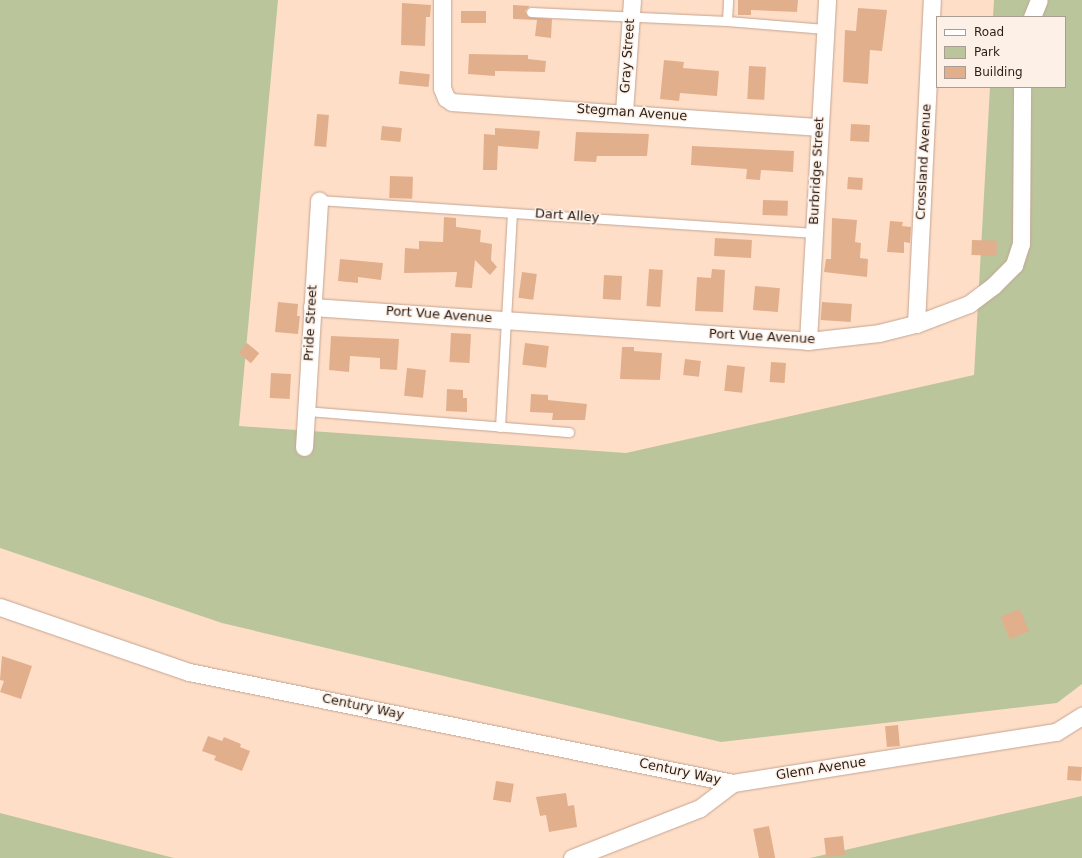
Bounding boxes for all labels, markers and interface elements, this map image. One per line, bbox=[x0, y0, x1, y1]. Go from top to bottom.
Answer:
legend bbox=[936, 16, 1066, 88]
street label: Gray Street bbox=[618, 18, 638, 94]
text: Road bbox=[974, 25, 1004, 39]
text: Park bbox=[974, 45, 1000, 59]
text: Building bbox=[974, 65, 1023, 79]
street label: Stegman Avenue bbox=[576, 101, 688, 125]
street label: Crossland Avenue bbox=[913, 104, 935, 220]
street label: Burbridge Street bbox=[806, 117, 828, 225]
street label: Dart Alley bbox=[534, 206, 600, 226]
street label: Pride Street bbox=[301, 284, 321, 362]
street label: Port Vue Avenue bbox=[385, 304, 493, 326]
street label: Port Vue Avenue bbox=[708, 326, 816, 348]
street label: Century Way bbox=[321, 691, 405, 723]
street label: Glenn Avenue bbox=[775, 754, 867, 784]
street label: Century Way bbox=[638, 756, 722, 788]

